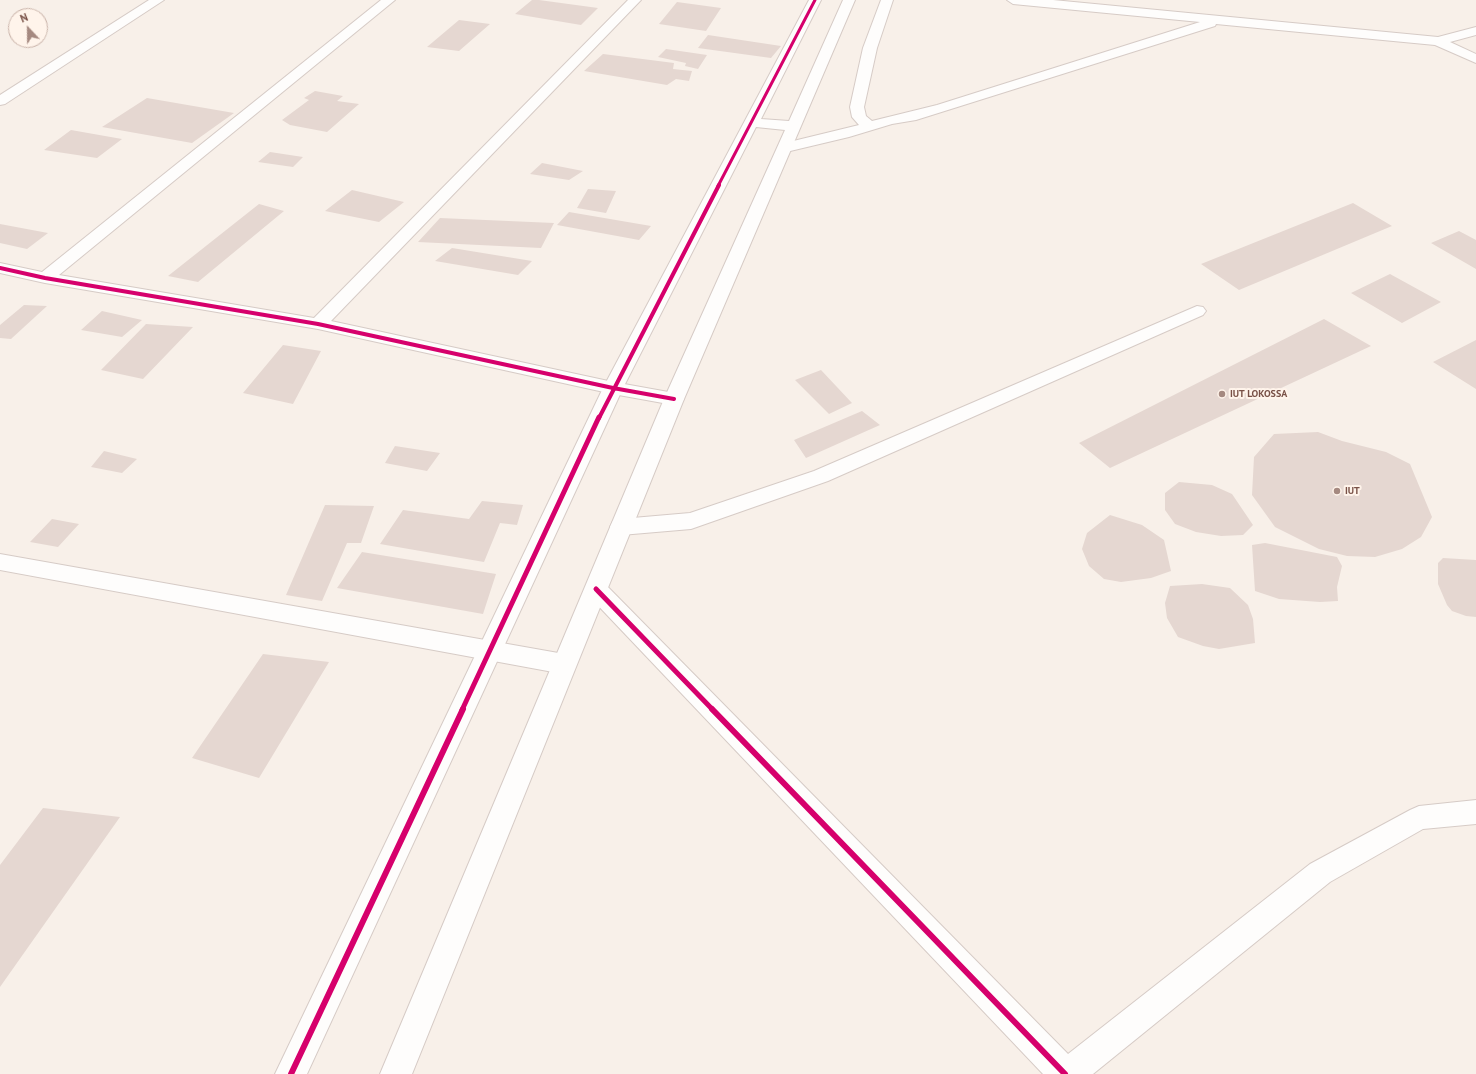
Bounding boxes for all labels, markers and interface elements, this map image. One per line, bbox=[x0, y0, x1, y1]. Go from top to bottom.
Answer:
north arrow bbox=[8, 8, 48, 48]
text: N bbox=[18, 10, 30, 26]
place label: IUT LOKOSSA bbox=[1230, 388, 1287, 400]
marker: IUT LOKOSSA bbox=[1217, 389, 1227, 399]
place label: IUT bbox=[1345, 485, 1360, 497]
marker: IUT bbox=[1332, 486, 1342, 496]

